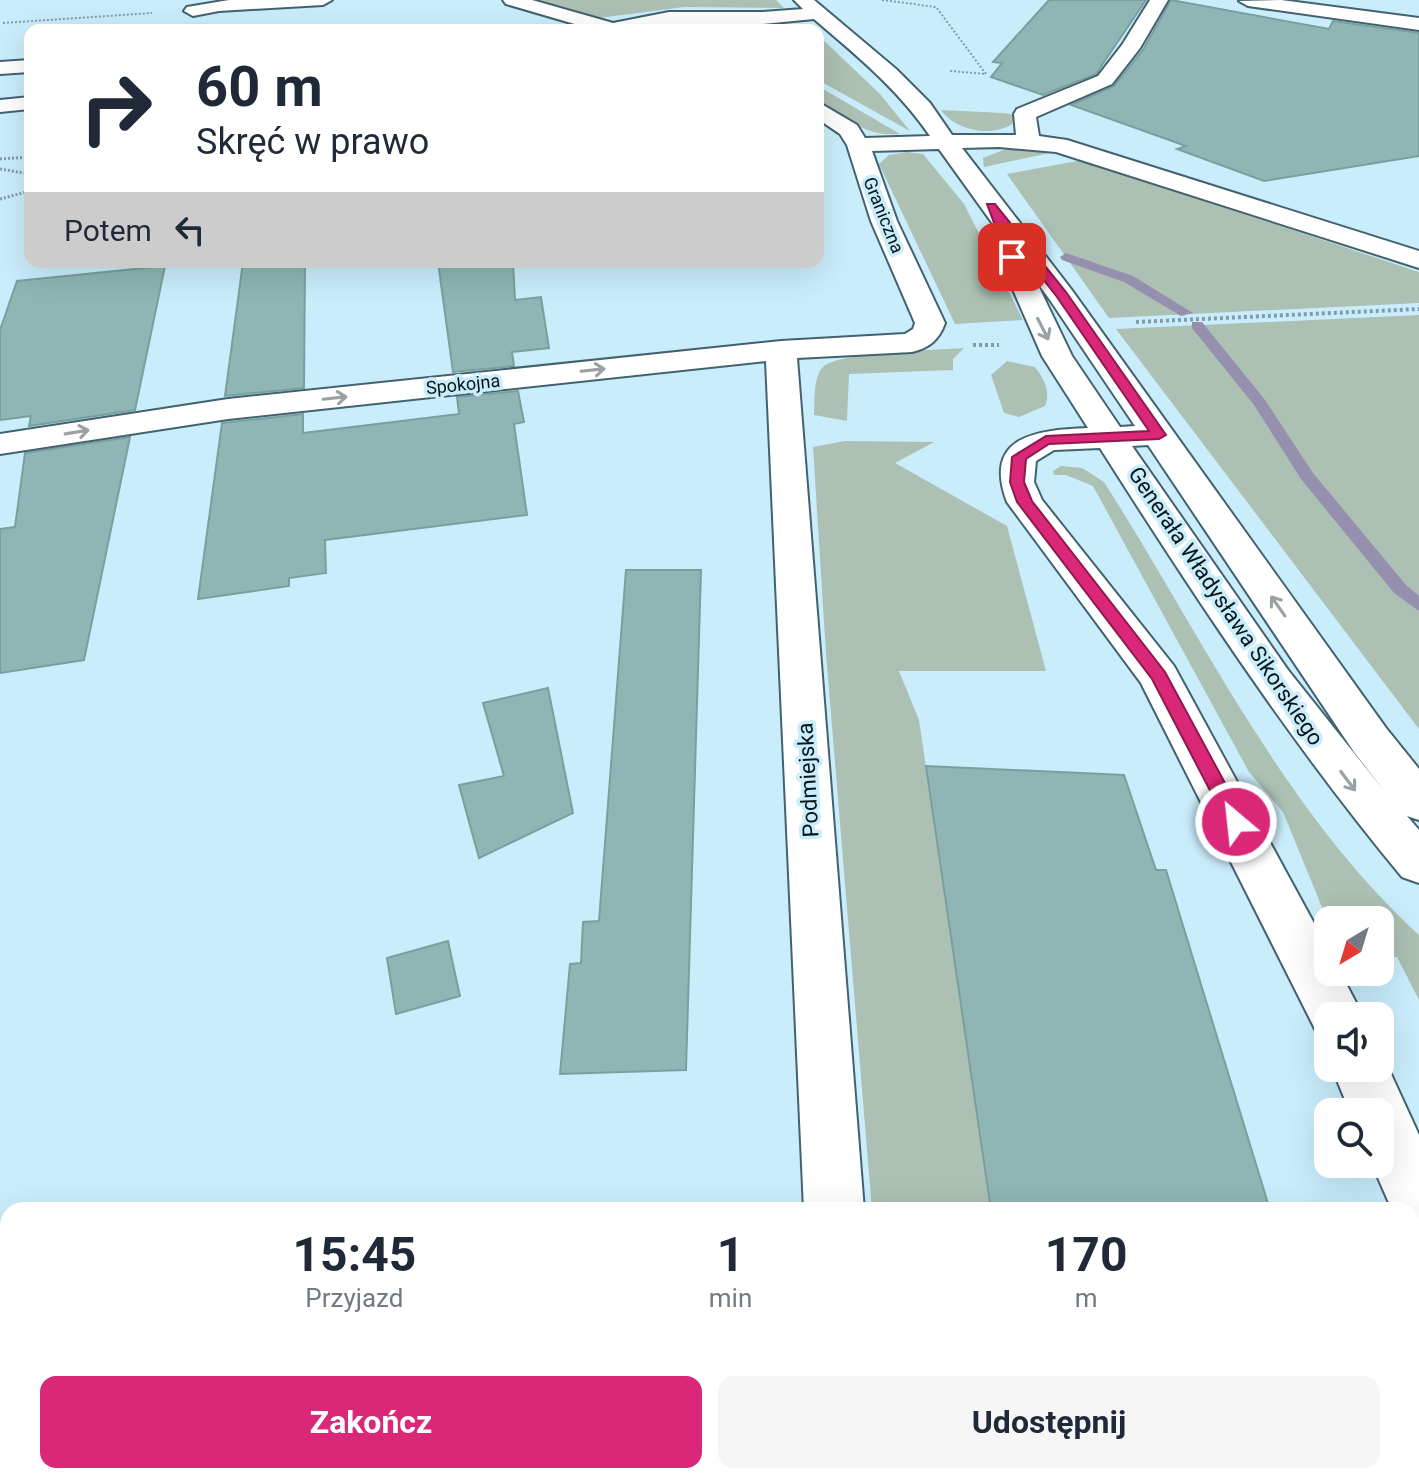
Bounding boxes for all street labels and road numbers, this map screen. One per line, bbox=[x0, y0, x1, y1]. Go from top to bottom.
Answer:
street label: Graniczna bbox=[859, 174, 909, 256]
street label: Spokojna bbox=[425, 370, 501, 398]
street label: Generała Władysława Sikorskiego bbox=[1123, 462, 1329, 750]
street label: Podmiejska bbox=[793, 722, 823, 838]

